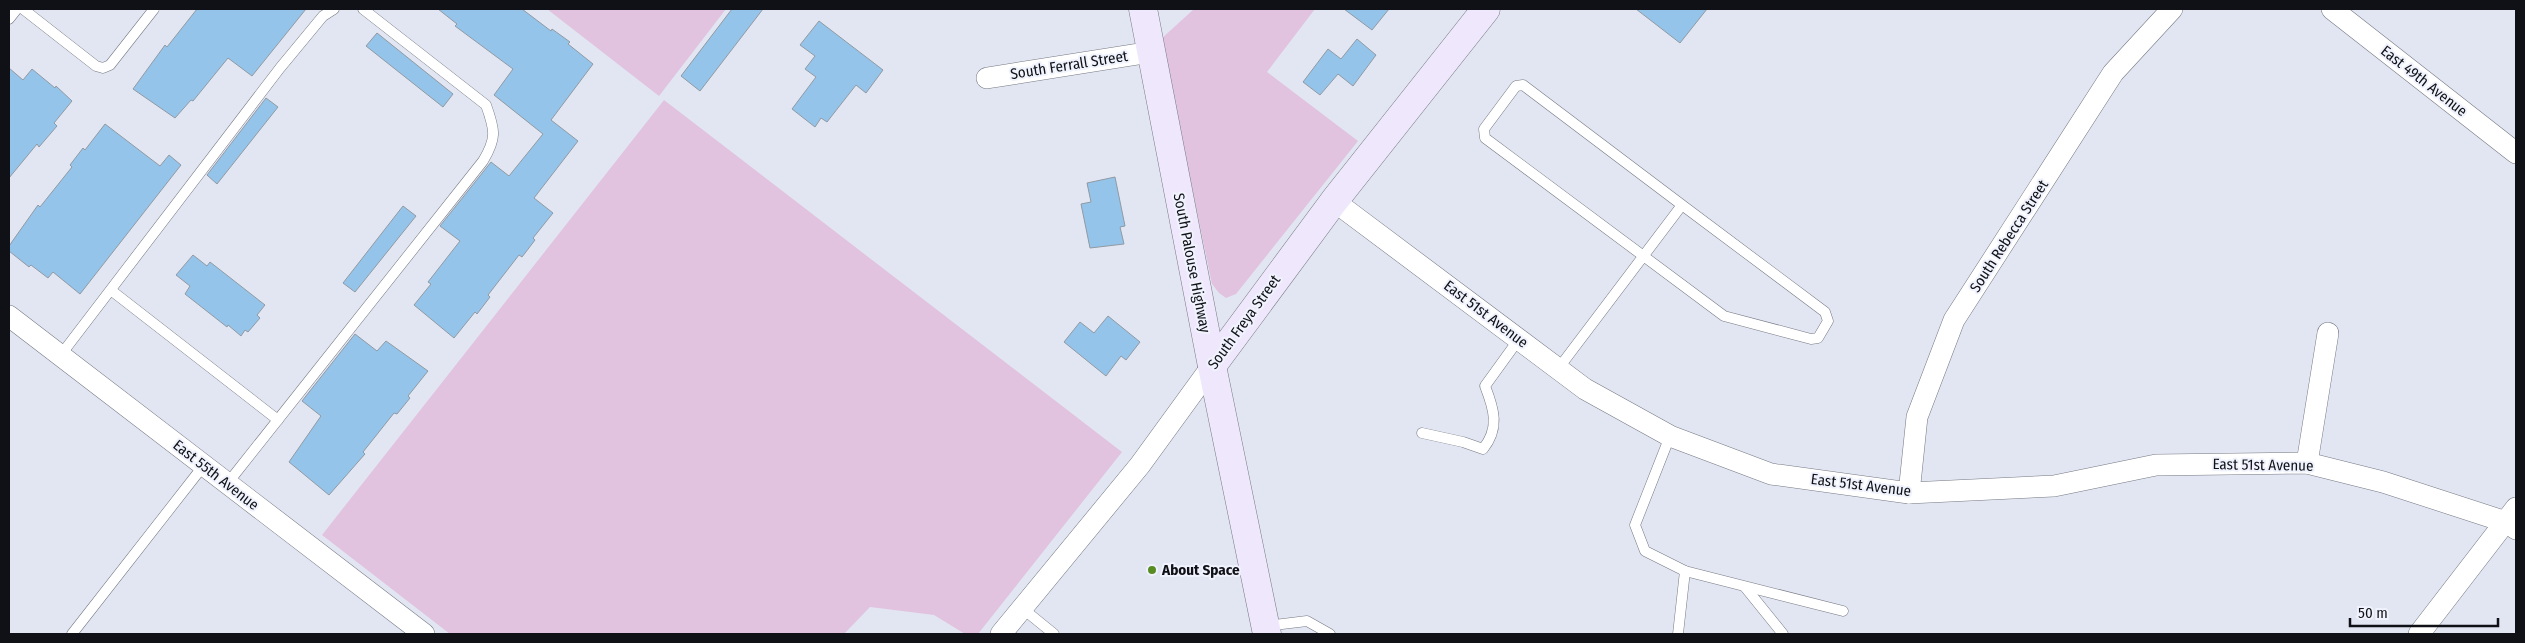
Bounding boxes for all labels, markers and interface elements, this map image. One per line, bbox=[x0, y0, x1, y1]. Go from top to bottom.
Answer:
street label: East 49th Avenue bbox=[2377, 42, 2471, 120]
street label: South Ferrall Street bbox=[1009, 47, 1129, 83]
street label: South Rebecca Street bbox=[1966, 176, 2052, 296]
street label: South Palouse Highway bbox=[1170, 192, 1214, 335]
street label: South Freya Street bbox=[1204, 271, 1284, 373]
street label: East 51st Avenue bbox=[1440, 276, 1532, 352]
street label: East 55th Avenue bbox=[170, 436, 262, 514]
street label: East 51st Avenue bbox=[2212, 455, 2314, 475]
street label: East 51st Avenue bbox=[1810, 470, 1912, 500]
place label: About Space bbox=[1161, 561, 1240, 579]
marker: About Space bbox=[1146, 564, 1158, 576]
scale bar bbox=[2350, 596, 2498, 628]
text: 50 m bbox=[2358, 604, 2388, 622]

